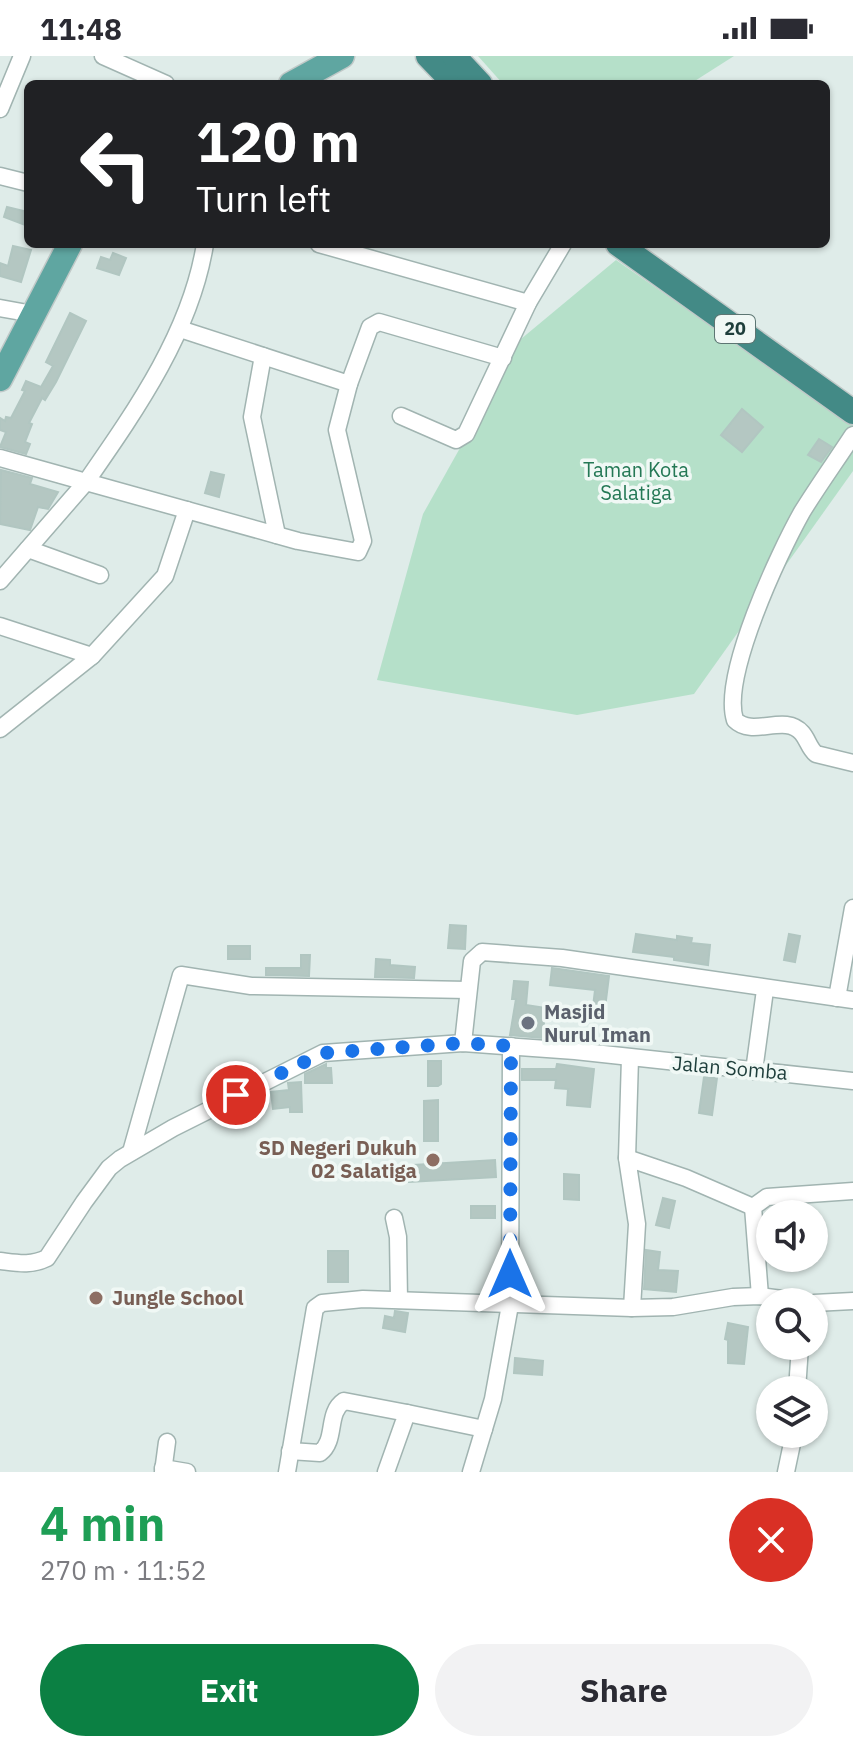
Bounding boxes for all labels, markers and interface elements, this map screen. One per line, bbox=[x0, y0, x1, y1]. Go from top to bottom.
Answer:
text: 11:48 bbox=[40, 9, 122, 48]
text: 120 m bbox=[196, 105, 360, 177]
icon: left bbox=[64, 112, 168, 216]
text: Turn left bbox=[196, 175, 331, 222]
road number: 20 bbox=[715, 315, 755, 343]
park label: Taman Kota Salatiga bbox=[583, 456, 689, 506]
place label: Masjid Nurul Iman bbox=[544, 998, 651, 1048]
marker: Masjid Nurul Iman bbox=[519, 1014, 537, 1032]
street label: Jalan Somba bbox=[671, 1049, 789, 1086]
pin bbox=[202, 1061, 270, 1129]
icon: arrive bbox=[214, 1073, 258, 1117]
place label: SD Negeri Dukuh 02 Salatiga bbox=[258, 1134, 417, 1184]
marker: SD Negeri Dukuh 02 Salatiga bbox=[424, 1151, 442, 1169]
map controls bbox=[756, 1200, 828, 1448]
button: sound bbox=[756, 1200, 828, 1272]
position arrow bbox=[468, 1232, 552, 1316]
place label: Jungle School bbox=[112, 1284, 243, 1311]
button: search bbox=[756, 1288, 828, 1360]
marker: Jungle School bbox=[87, 1289, 105, 1307]
button: layers bbox=[756, 1376, 828, 1448]
text: 4 min bbox=[40, 1492, 165, 1554]
button: close bbox=[729, 1498, 813, 1582]
text: 270 m · 11:52 bbox=[40, 1553, 206, 1587]
button: Exit bbox=[40, 1644, 419, 1736]
button: Share bbox=[435, 1644, 813, 1736]

